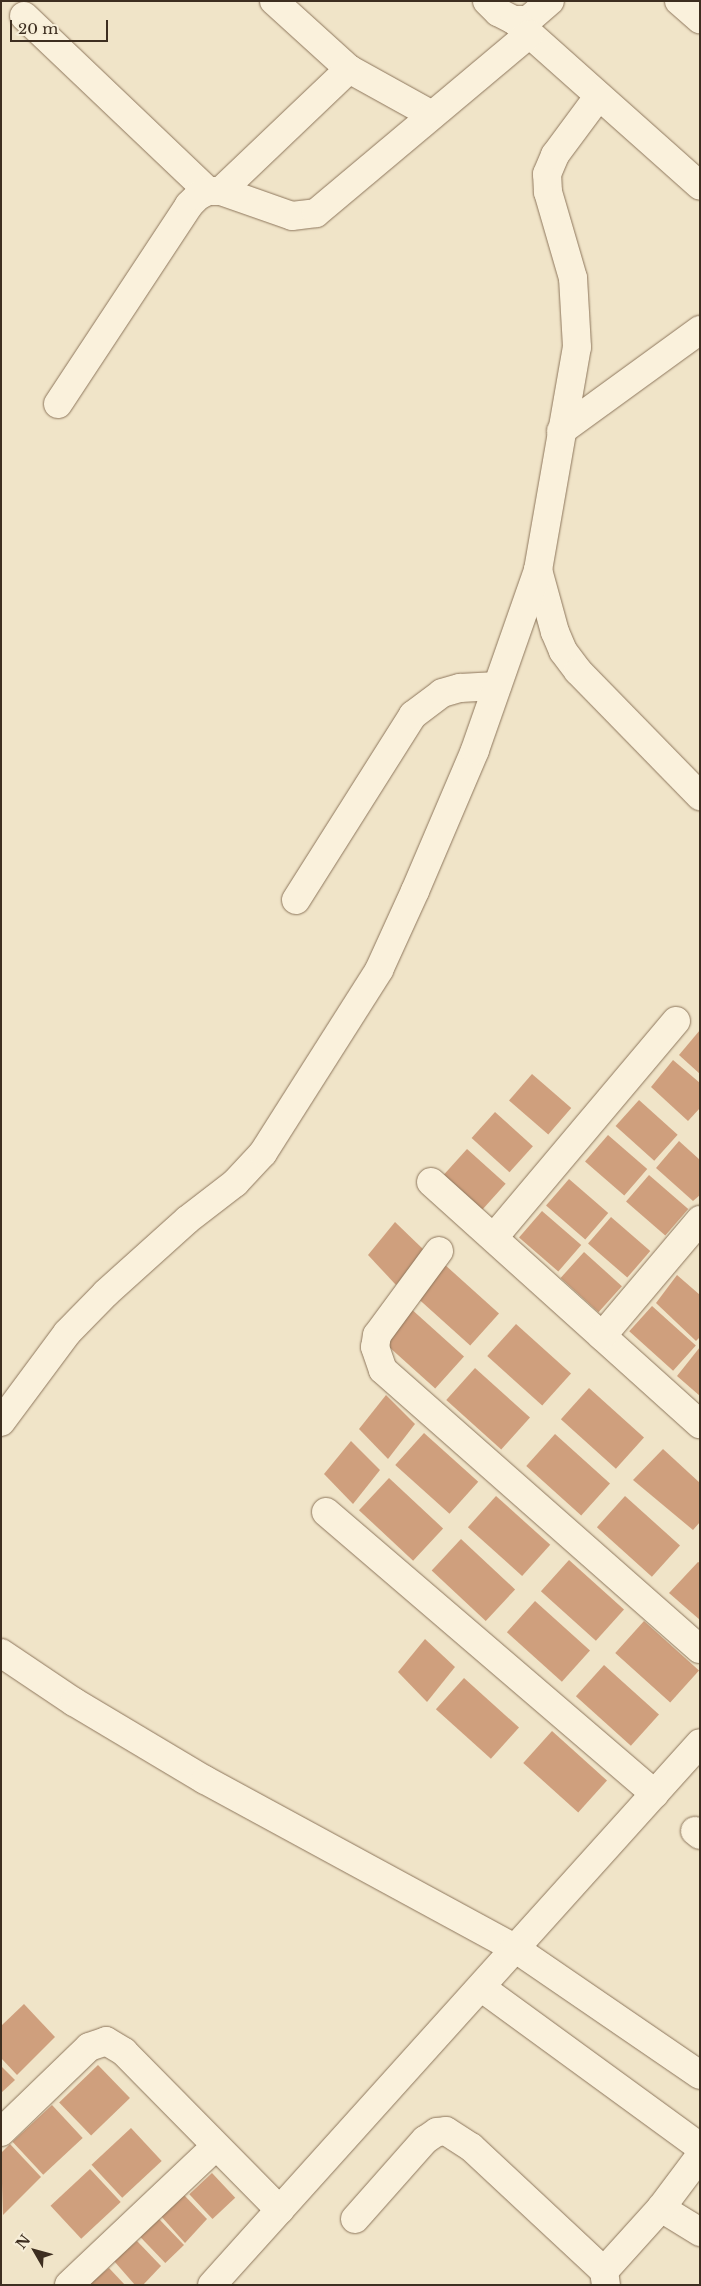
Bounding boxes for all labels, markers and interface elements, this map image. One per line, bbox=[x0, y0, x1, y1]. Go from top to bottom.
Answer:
scale bar bbox=[12, 10, 110, 42]
text: 20 m bbox=[18, 19, 58, 38]
north arrow bbox=[10, 2226, 60, 2276]
text: N bbox=[12, 2231, 34, 2253]

